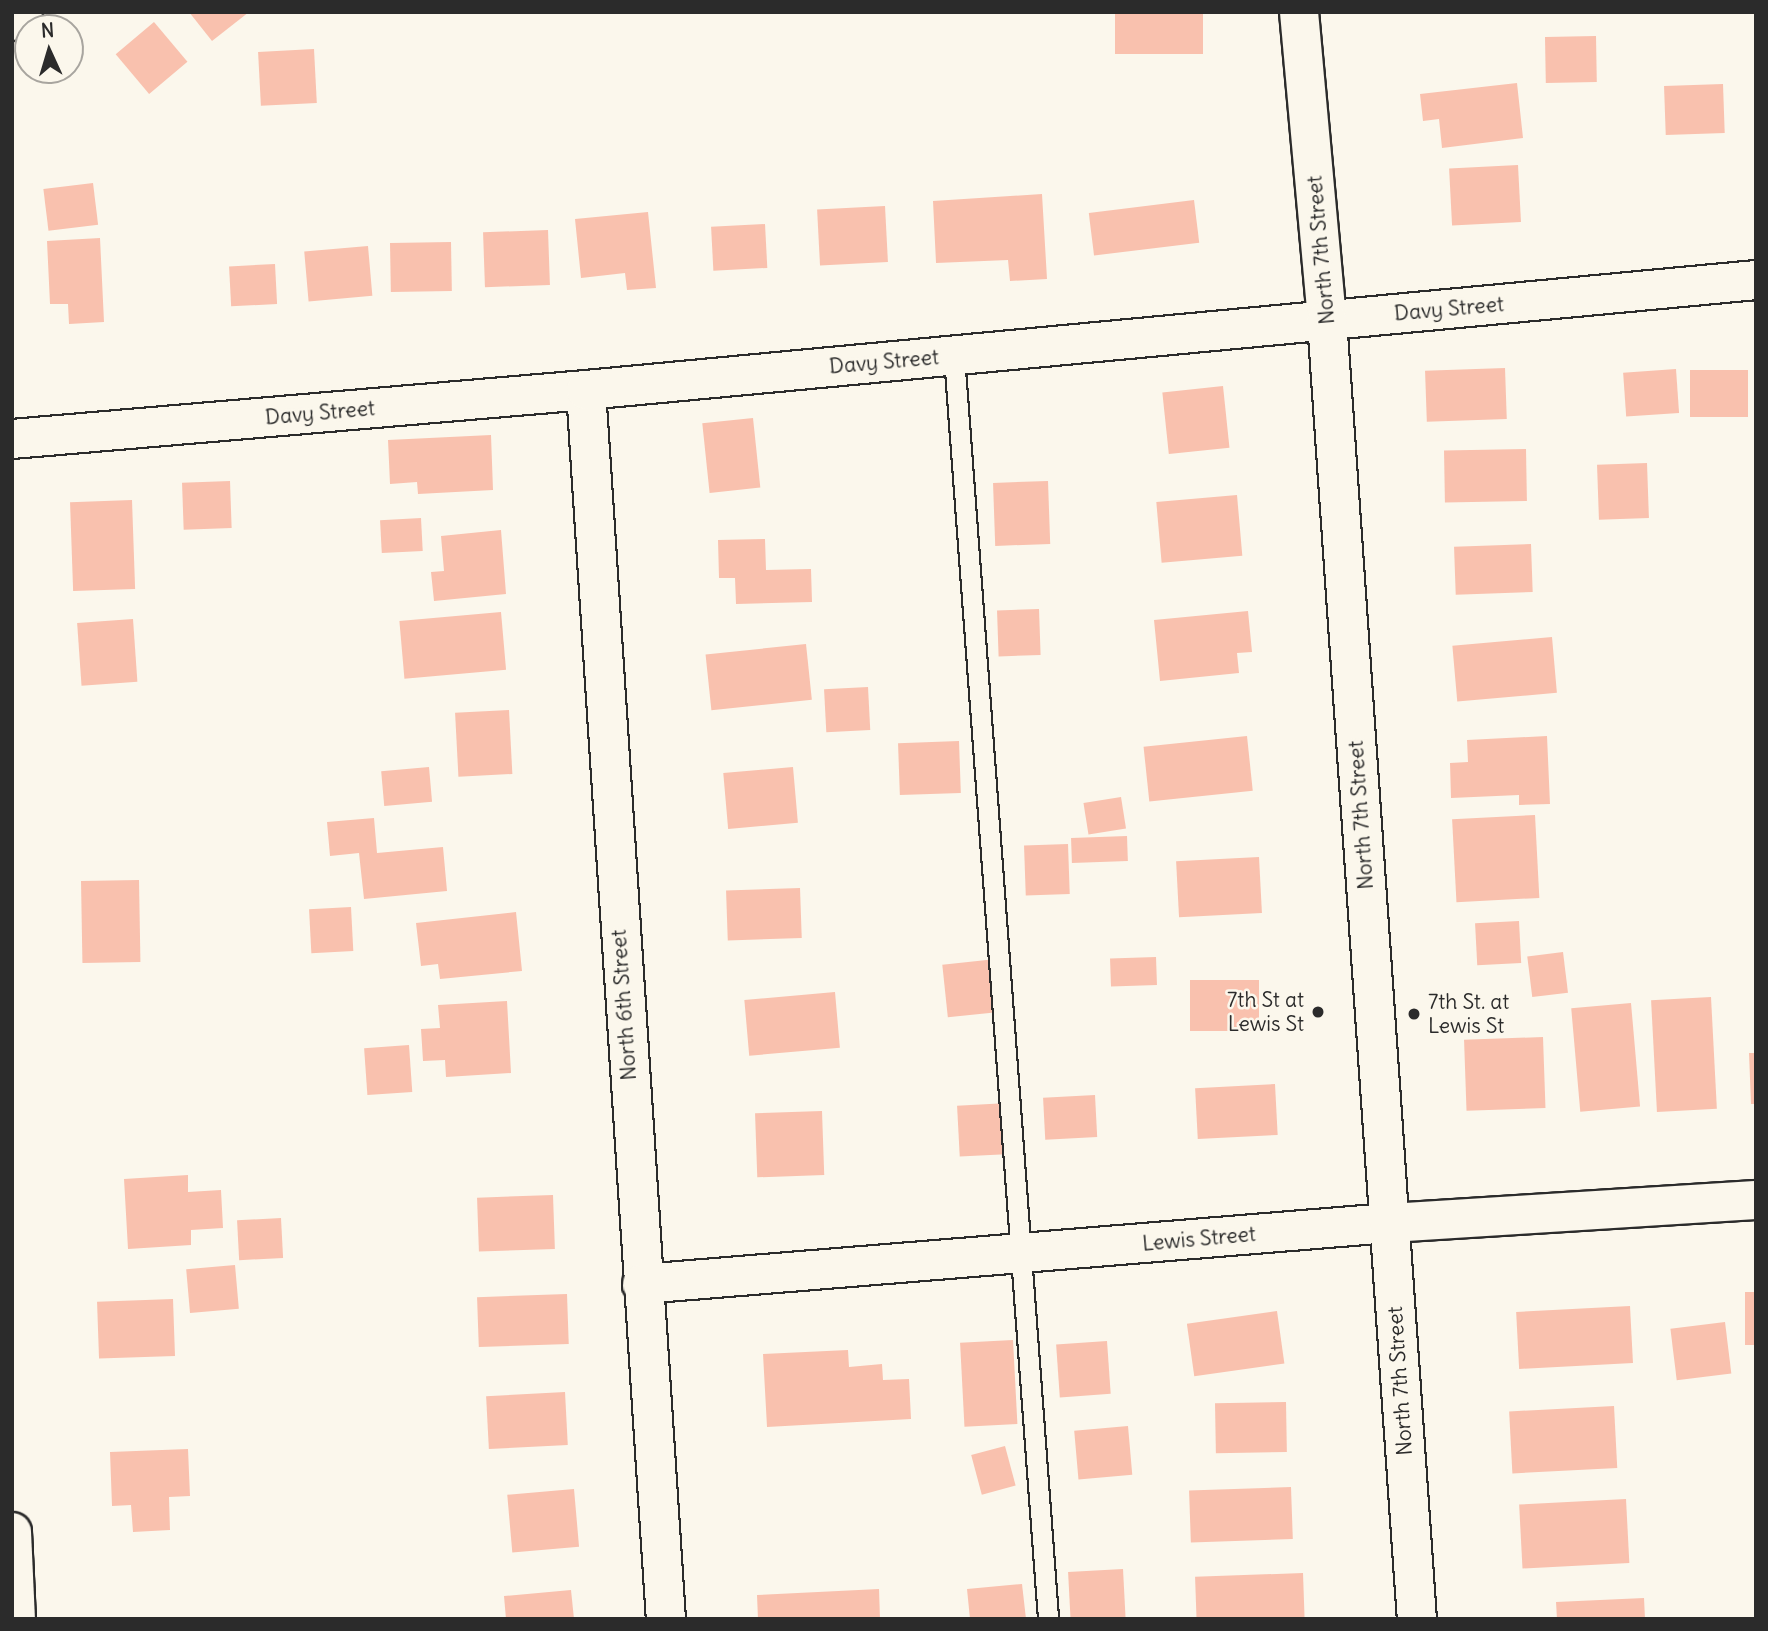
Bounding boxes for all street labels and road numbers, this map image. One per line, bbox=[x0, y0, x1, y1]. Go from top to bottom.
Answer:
street label: North 7th Street bbox=[1302, 174, 1340, 326]
street label: Davy Street bbox=[1393, 292, 1505, 326]
street label: Davy Street bbox=[828, 345, 940, 379]
street label: Davy Street bbox=[264, 396, 376, 430]
street label: North 7th Street bbox=[1343, 740, 1379, 890]
street label: North 6th Street bbox=[606, 929, 642, 1081]
street label: Lewis Street bbox=[1141, 1221, 1257, 1257]
street label: North 7th Street bbox=[1382, 1306, 1418, 1456]

